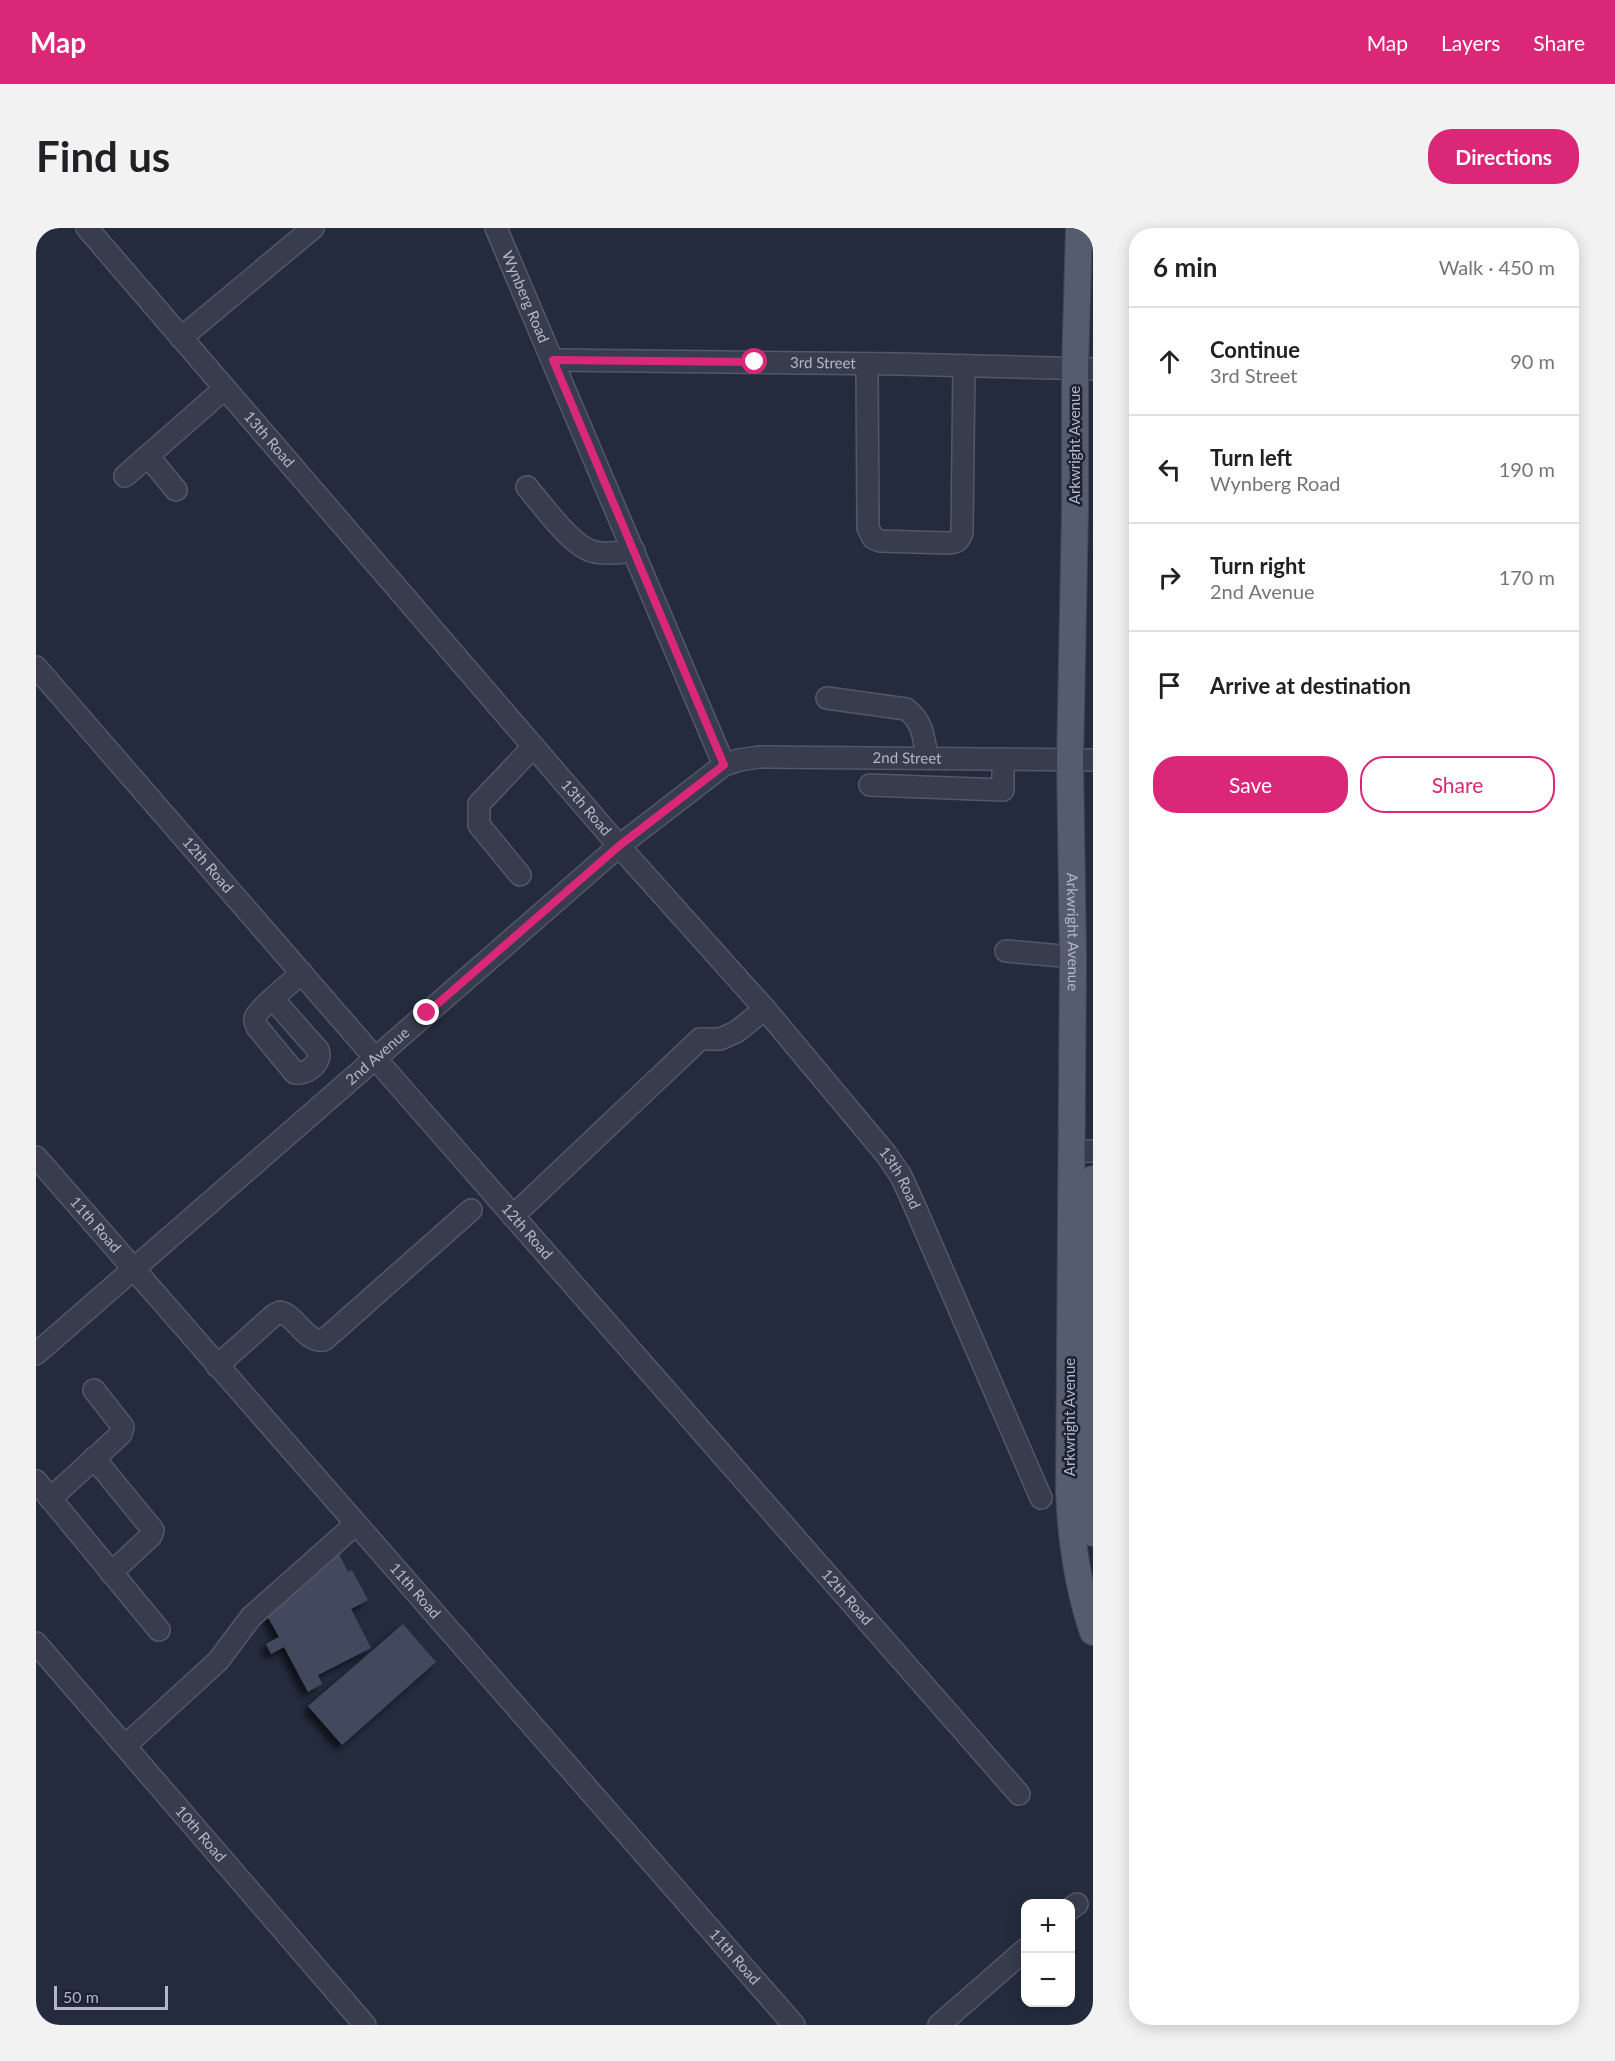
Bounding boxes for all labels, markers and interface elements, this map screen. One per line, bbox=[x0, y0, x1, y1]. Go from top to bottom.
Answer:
text: Map bbox=[30, 25, 86, 59]
text: Map bbox=[1367, 30, 1408, 55]
text: Layers bbox=[1441, 30, 1500, 55]
text: Share bbox=[1533, 30, 1585, 55]
button: Directions bbox=[1428, 129, 1579, 184]
text: Find us bbox=[36, 131, 170, 181]
street label: Wynberg Road bbox=[499, 248, 554, 345]
text: 6 min bbox=[1153, 251, 1217, 283]
text: Walk · 450 m bbox=[1439, 255, 1555, 279]
text: Continue bbox=[1210, 336, 1300, 363]
icon: ahead bbox=[1153, 345, 1186, 378]
route start bbox=[741, 348, 767, 374]
text: 90 m bbox=[1510, 349, 1555, 373]
street label: 3rd Street bbox=[790, 353, 857, 372]
text: 3rd Street bbox=[1210, 363, 1297, 387]
street label: Arkwright Avenue bbox=[1065, 386, 1083, 504]
street label: 13th Road bbox=[241, 407, 299, 471]
text: Turn left bbox=[1210, 444, 1292, 471]
icon: left bbox=[1153, 453, 1186, 486]
text: 190 m bbox=[1499, 457, 1555, 481]
text: Wynberg Road bbox=[1210, 471, 1341, 495]
text: Turn right bbox=[1210, 552, 1305, 579]
icon: right bbox=[1153, 561, 1186, 594]
text: 170 m bbox=[1499, 565, 1555, 589]
text: 2nd Avenue bbox=[1210, 579, 1315, 603]
icon: arrive bbox=[1153, 669, 1186, 702]
text: Arrive at destination bbox=[1210, 672, 1411, 699]
street label: 2nd Street bbox=[873, 748, 942, 767]
button: Save bbox=[1153, 756, 1348, 813]
button: Share bbox=[1360, 756, 1555, 813]
street label: 13th Road bbox=[558, 775, 616, 839]
street label: 12th Road bbox=[179, 833, 238, 896]
street label: Arkwright Avenue bbox=[1064, 872, 1083, 991]
route end bbox=[413, 999, 439, 1025]
street label: 2nd Avenue bbox=[341, 1023, 412, 1088]
street label: 13th Road bbox=[876, 1143, 925, 1211]
street label: 11th Road bbox=[67, 1192, 125, 1256]
street label: 12th Road bbox=[498, 1199, 557, 1262]
street label: Arkwright Avenue bbox=[1060, 1358, 1078, 1476]
street label: 11th Road bbox=[386, 1559, 445, 1622]
street label: 12th Road bbox=[818, 1565, 877, 1628]
street label: 10th Road bbox=[172, 1802, 230, 1865]
map controls bbox=[1021, 1899, 1075, 2007]
button: + bbox=[1021, 1899, 1075, 1953]
street label: 11th Road bbox=[706, 1925, 765, 1988]
button: − bbox=[1021, 1953, 1075, 2007]
scale bar bbox=[54, 1983, 168, 2010]
text: 50 m bbox=[63, 1987, 99, 2006]

